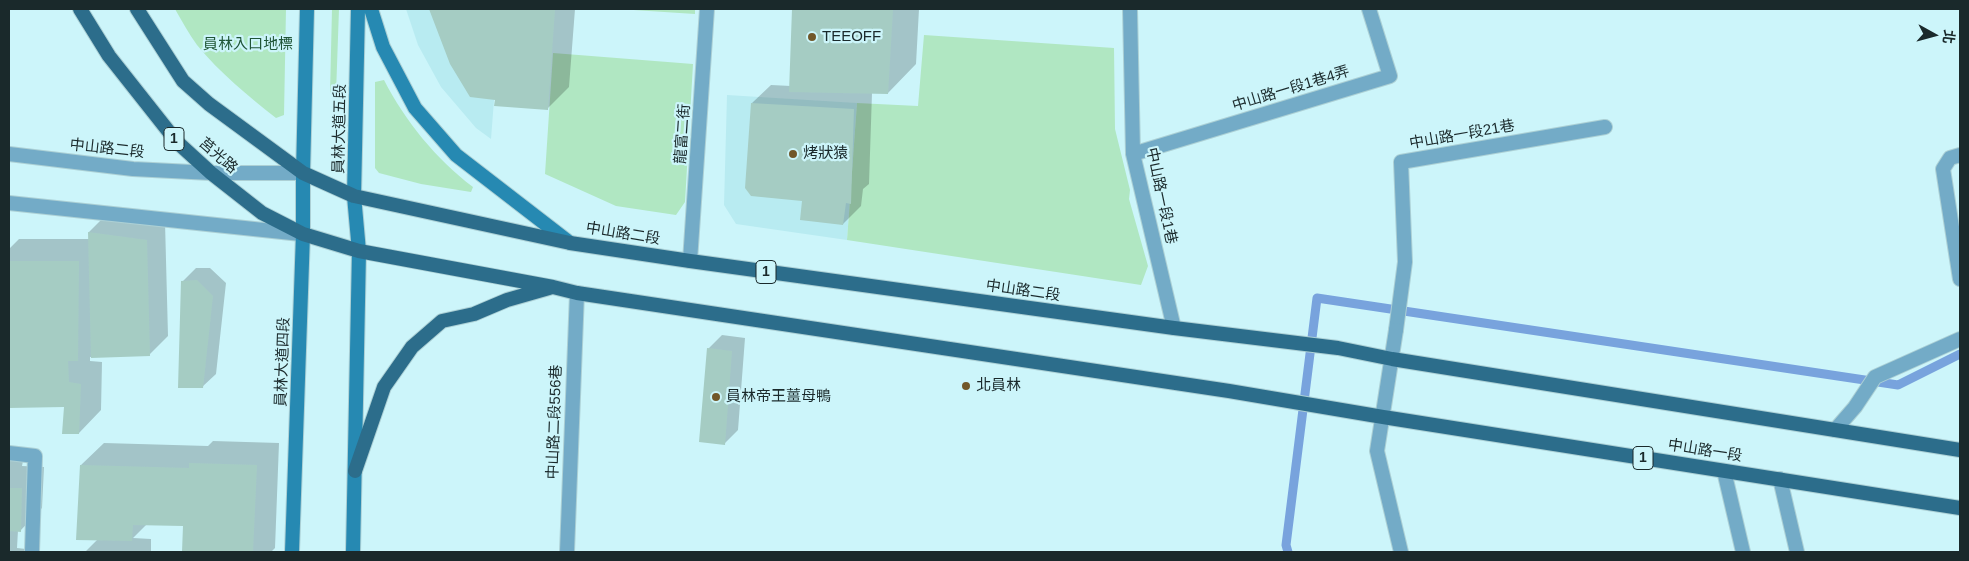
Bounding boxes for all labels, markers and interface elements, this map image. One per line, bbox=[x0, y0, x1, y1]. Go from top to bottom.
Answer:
north arrow bbox=[1909, 10, 1959, 60]
place label: TEEOFF bbox=[822, 28, 881, 46]
text: 北 bbox=[1940, 29, 1958, 45]
marker: TEEOFF bbox=[806, 31, 818, 43]
park label: 員林入口地標 bbox=[203, 36, 293, 54]
street label: 中山路一段1巷4弄 bbox=[1230, 63, 1352, 115]
street label: 員林大道五段 bbox=[330, 84, 350, 174]
street label: 龍富二街 bbox=[672, 103, 694, 165]
street label: 中山路一段21巷 bbox=[1408, 117, 1516, 153]
road number: 1 bbox=[164, 128, 184, 150]
street label: 莒光路 bbox=[195, 134, 241, 178]
street label: 中山路二段 bbox=[69, 136, 145, 162]
place label: 烤狀猿 bbox=[803, 145, 848, 163]
street label: 中山路一段1巷 bbox=[1142, 146, 1180, 246]
marker: 烤狀猿 bbox=[787, 148, 799, 160]
street label: 中山路二段 bbox=[585, 219, 661, 249]
road number: 1 bbox=[756, 260, 776, 284]
street label: 中山路二段 bbox=[985, 277, 1061, 305]
street label: 員林大道四段 bbox=[272, 317, 294, 407]
street label: 中山路二段556巷 bbox=[544, 364, 566, 480]
place label: 北員林 bbox=[976, 377, 1021, 395]
marker: 北員林 bbox=[960, 380, 972, 392]
place label: 員林帝王薑母鴨 bbox=[726, 388, 831, 406]
marker: 員林帝王薑母鴨 bbox=[710, 391, 722, 403]
street label: 中山路一段 bbox=[1667, 436, 1743, 466]
road number: 1 bbox=[1633, 446, 1653, 469]

